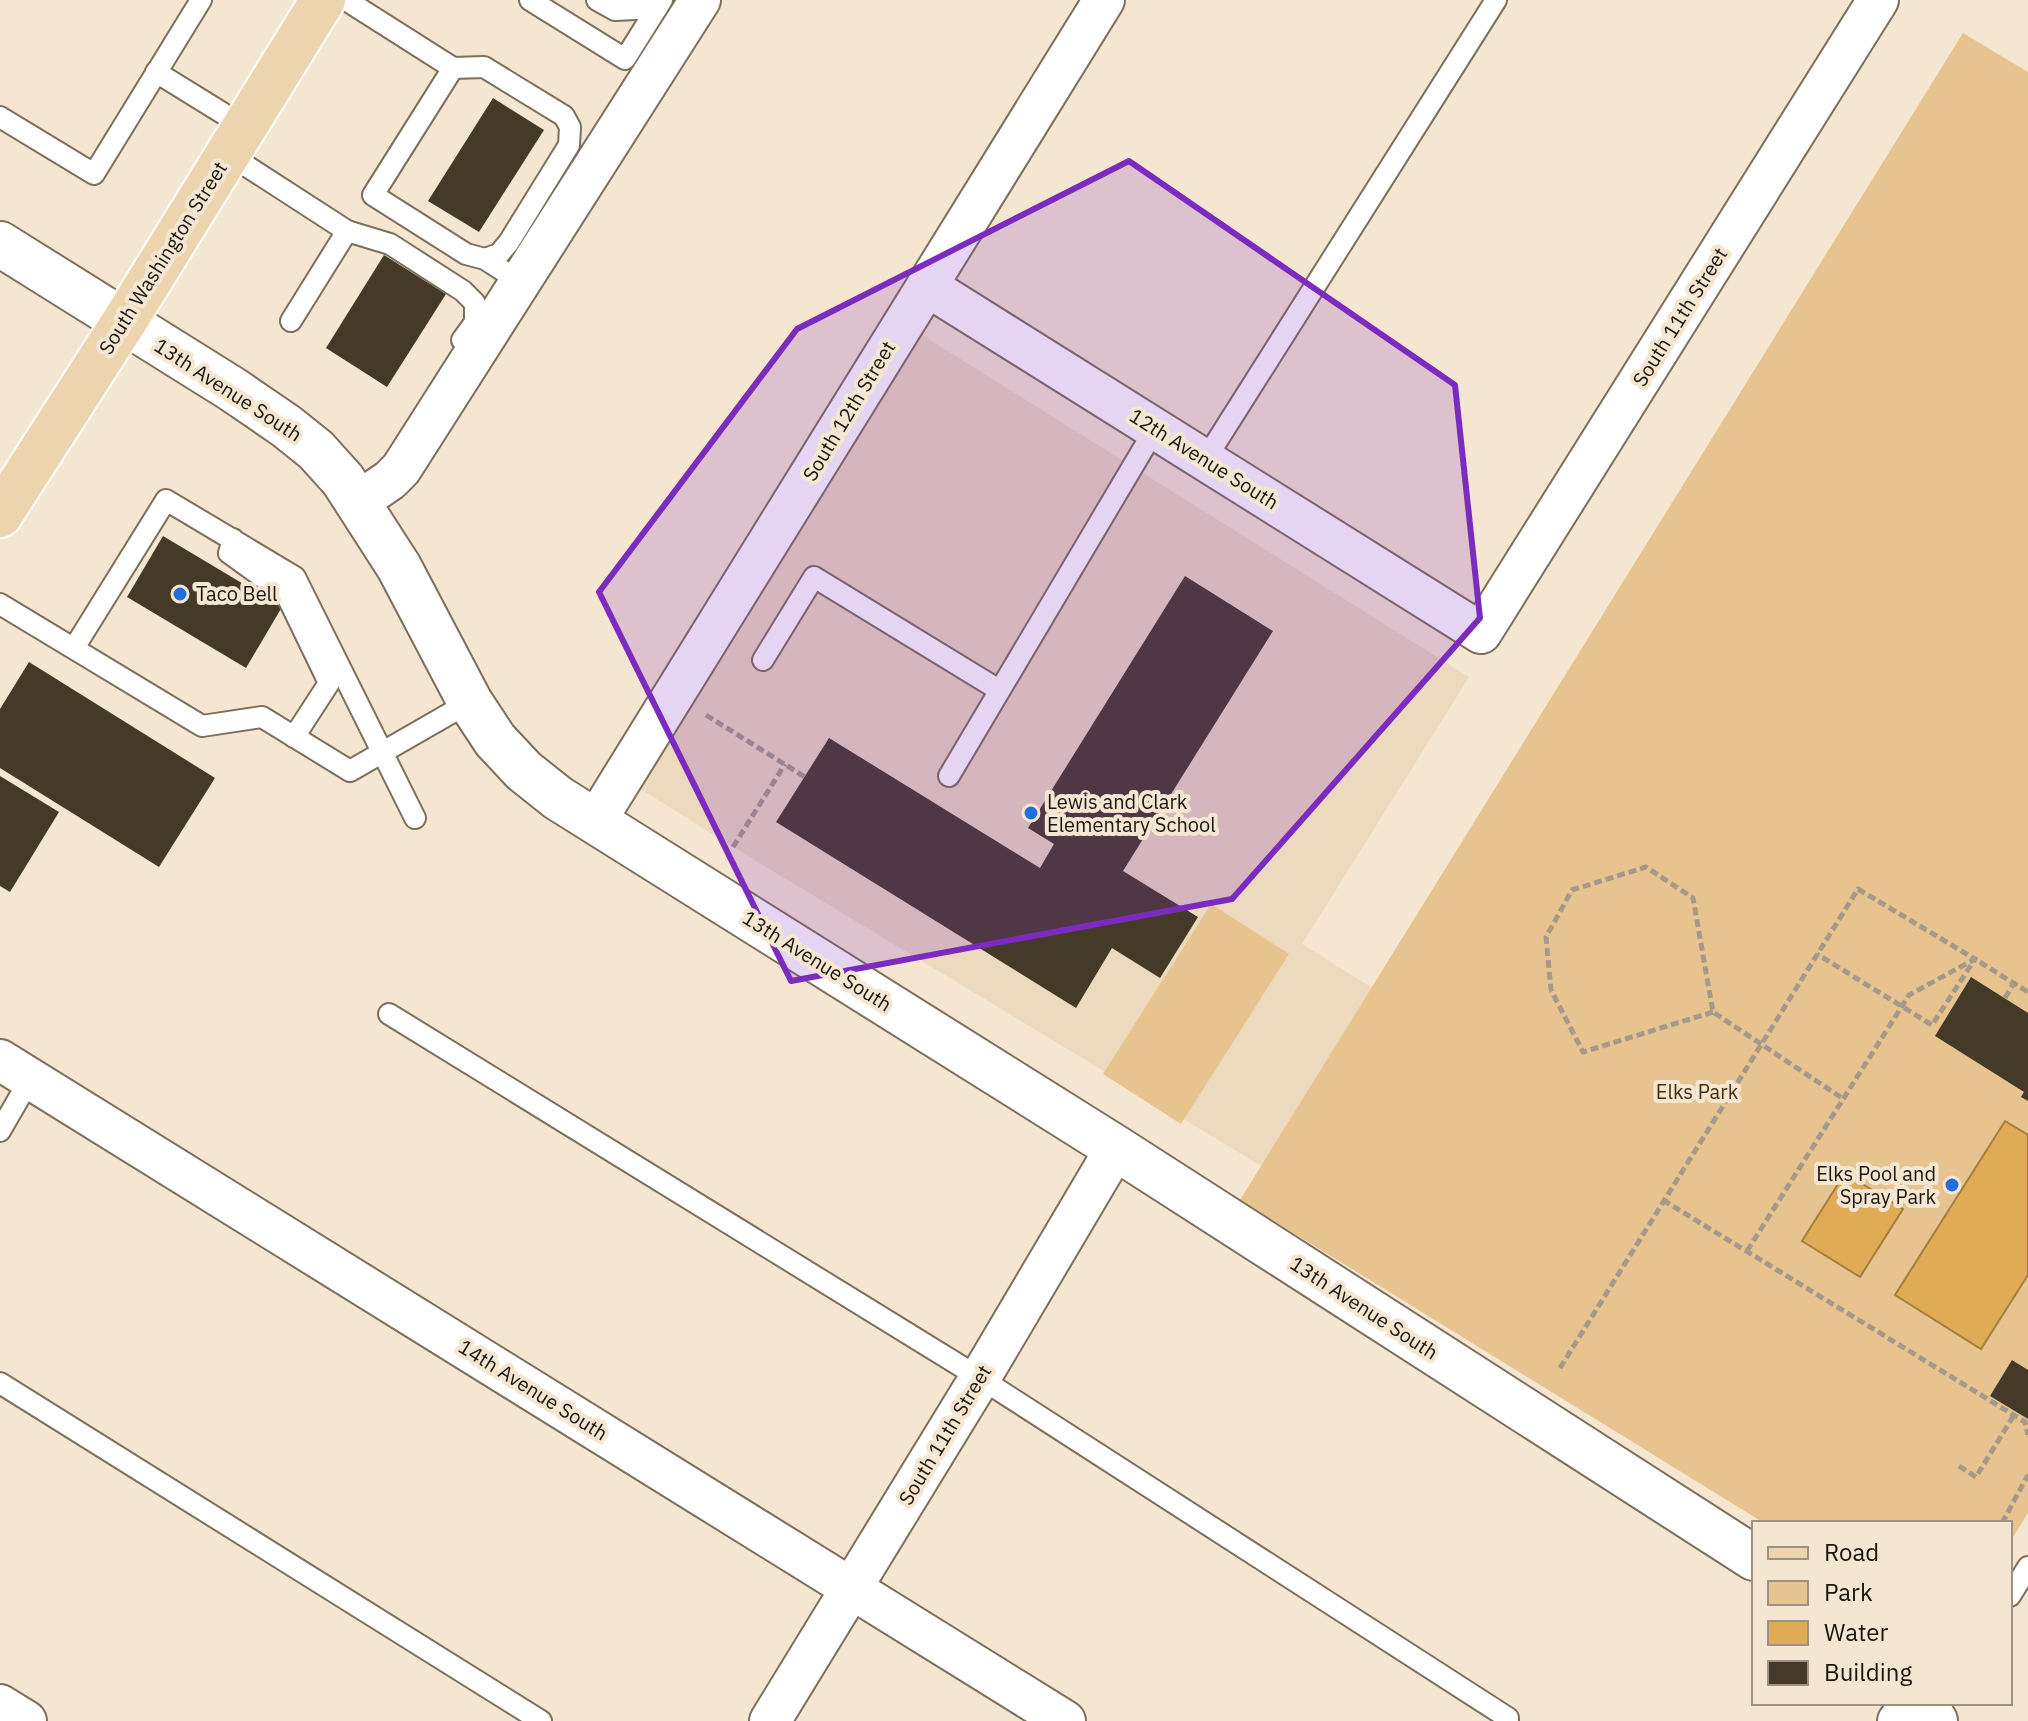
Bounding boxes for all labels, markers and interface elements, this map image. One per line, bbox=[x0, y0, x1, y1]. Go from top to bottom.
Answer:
street label: South Washington Street bbox=[92, 156, 233, 359]
street label: South 11th Street bbox=[1626, 242, 1733, 391]
street label: 13th Avenue South bbox=[149, 332, 307, 448]
street label: South 12th Street bbox=[796, 336, 901, 486]
street label: 12th Avenue South bbox=[1125, 402, 1284, 515]
place label: Taco Bell bbox=[196, 580, 277, 607]
marker: Taco Bell bbox=[171, 585, 189, 603]
place label: Lewis and Clark Elementary School bbox=[1047, 788, 1216, 838]
marker: Lewis and Clark Elementary School bbox=[1022, 804, 1040, 822]
street label: 13th Avenue South bbox=[738, 904, 897, 1017]
park label: Elks Park bbox=[1656, 1078, 1739, 1105]
place label: Elks Pool and Spray Park bbox=[1816, 1160, 1936, 1210]
marker: Elks Pool and Spray Park bbox=[1943, 1176, 1961, 1194]
street label: 13th Avenue South bbox=[1285, 1250, 1443, 1366]
street label: 14th Avenue South bbox=[454, 1333, 613, 1446]
street label: South 11th Street bbox=[892, 1360, 997, 1510]
legend bbox=[1752, 1521, 2012, 1705]
text: Road bbox=[1824, 1536, 1879, 1568]
text: Park bbox=[1824, 1576, 1873, 1608]
text: Water bbox=[1824, 1616, 1888, 1648]
text: Building bbox=[1824, 1656, 1912, 1688]

